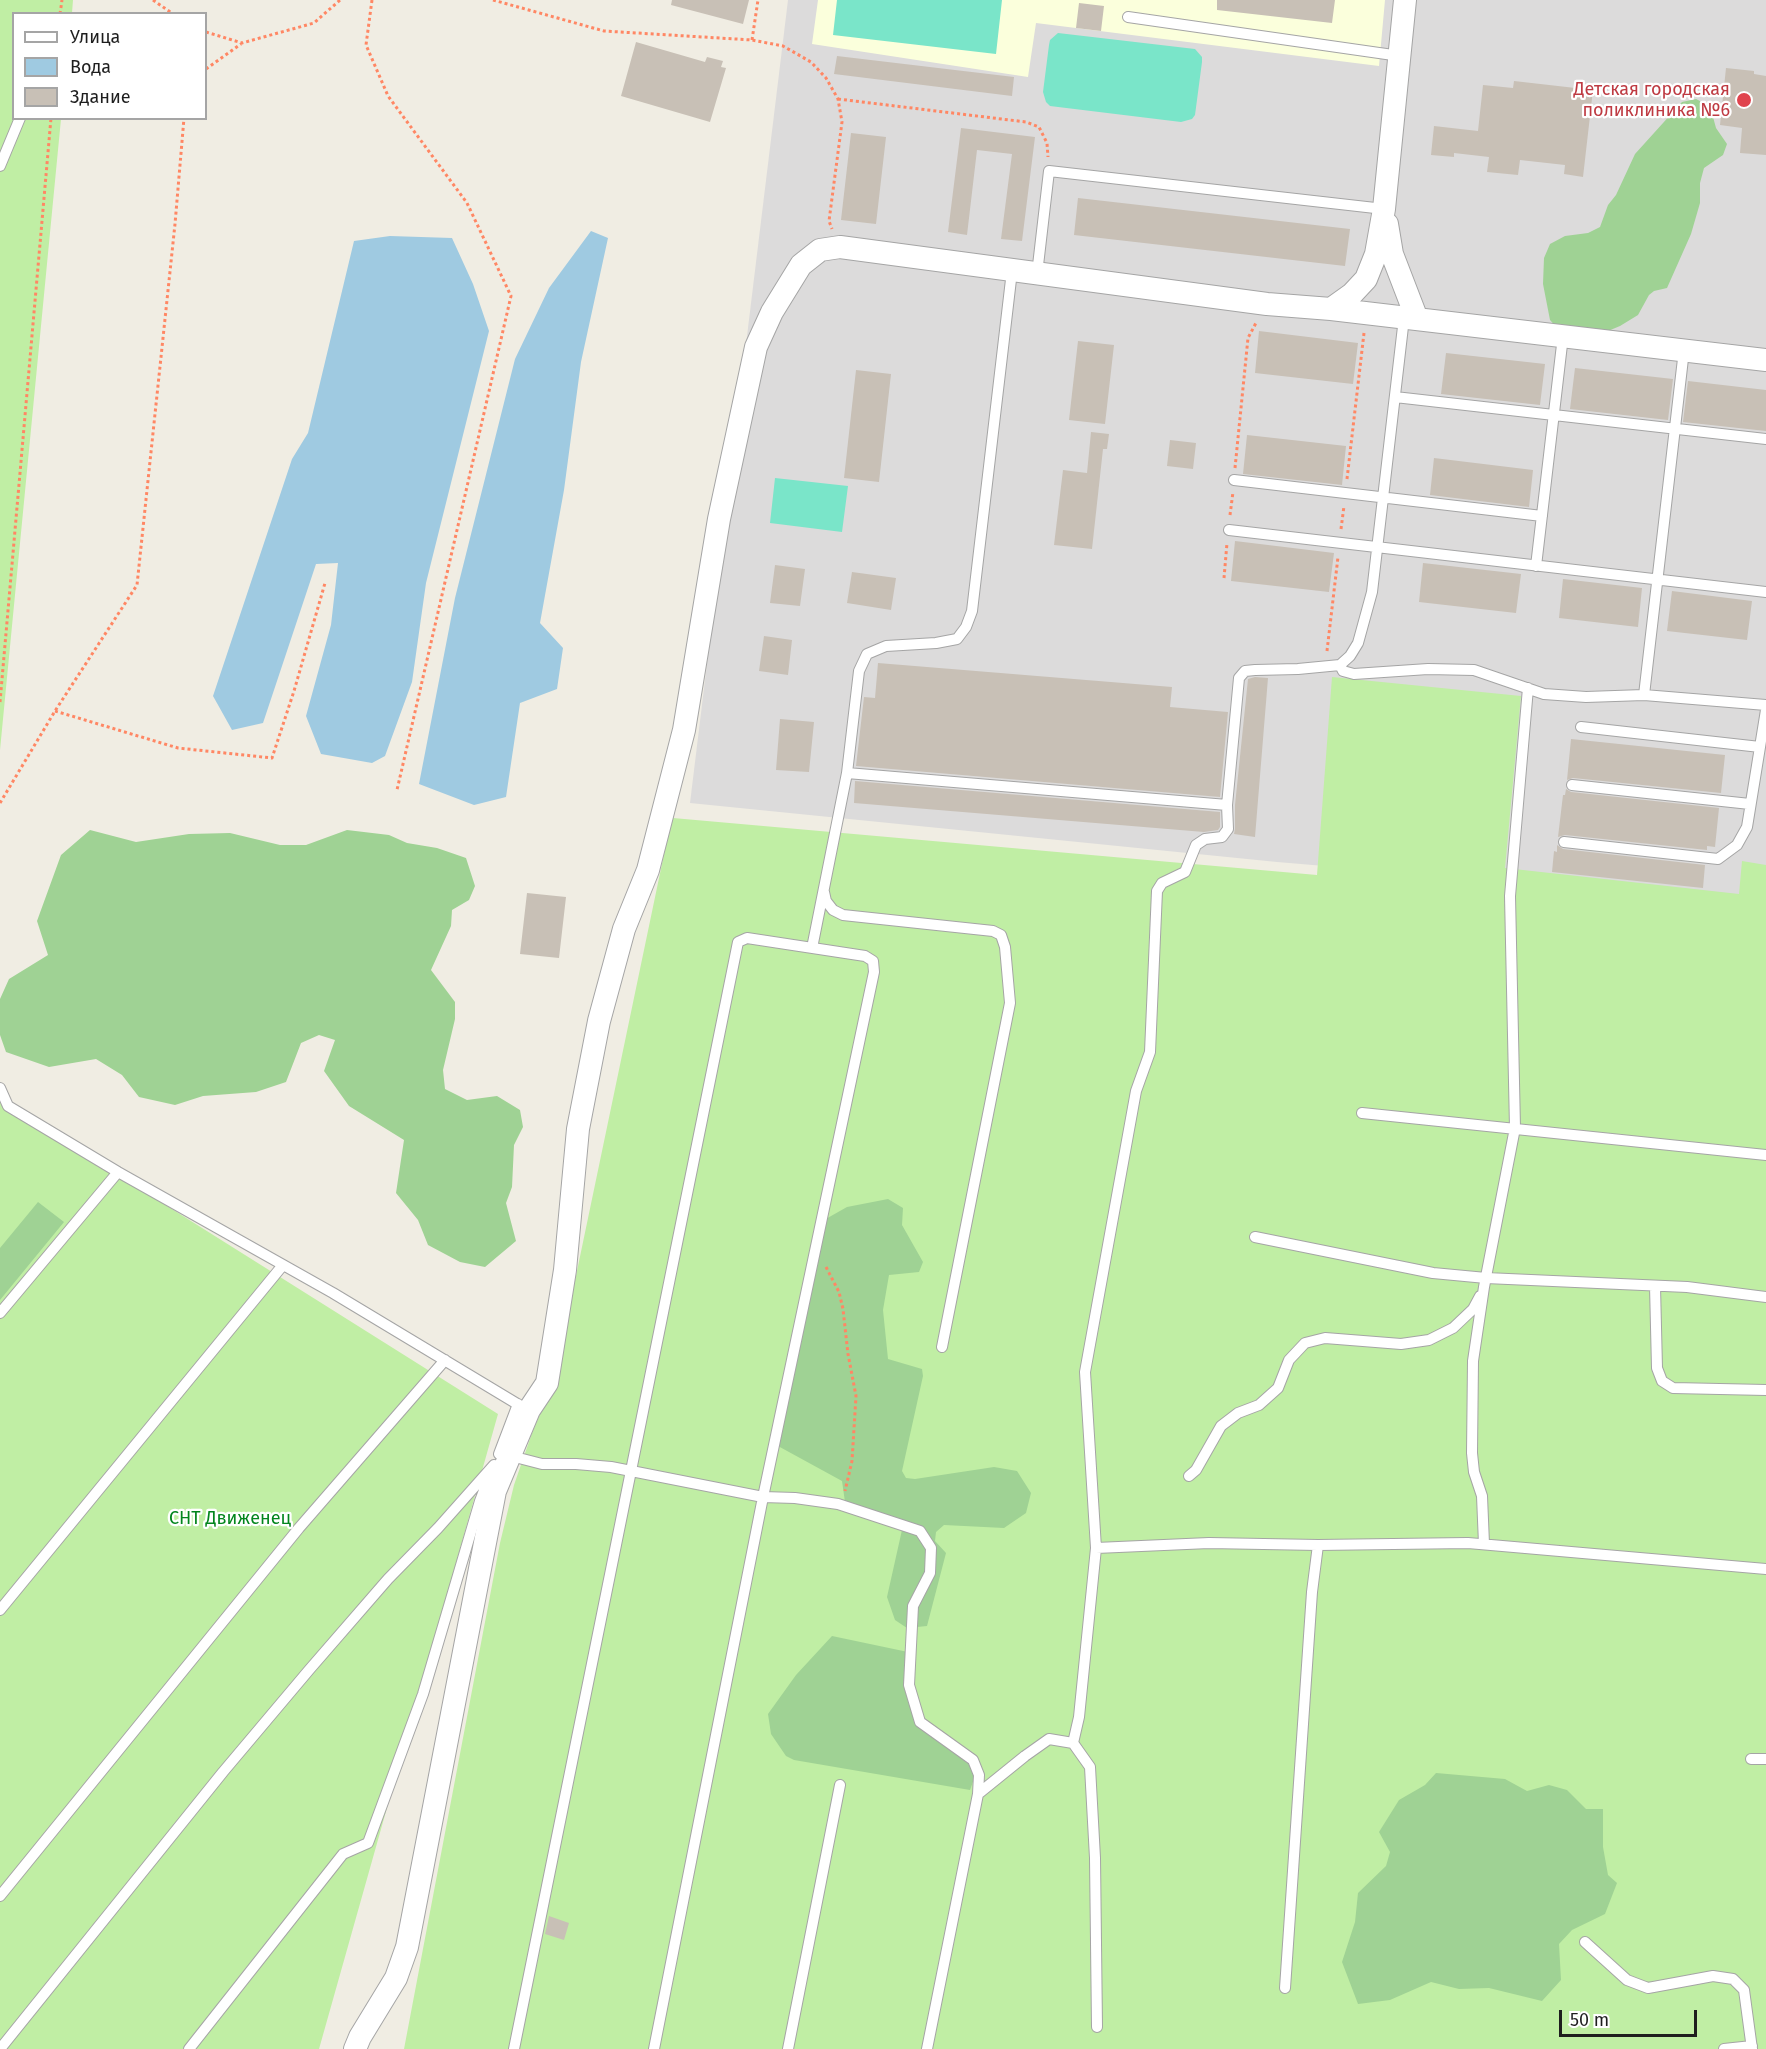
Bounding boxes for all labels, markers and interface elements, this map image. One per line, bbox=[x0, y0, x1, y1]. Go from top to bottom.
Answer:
legend bbox=[12, 12, 207, 120]
text: Улица bbox=[70, 26, 120, 48]
text: Вода bbox=[70, 56, 111, 78]
place label: Детская городская поликлиника №6 bbox=[1574, 79, 1730, 122]
text: Здание bbox=[70, 86, 131, 108]
marker: Детская городская поликлиника №6 bbox=[1735, 91, 1753, 109]
park label: СНТ Движенец bbox=[169, 1508, 291, 1530]
scale bar bbox=[1562, 1998, 1700, 2036]
text: 50 m bbox=[1570, 2009, 1609, 2031]

